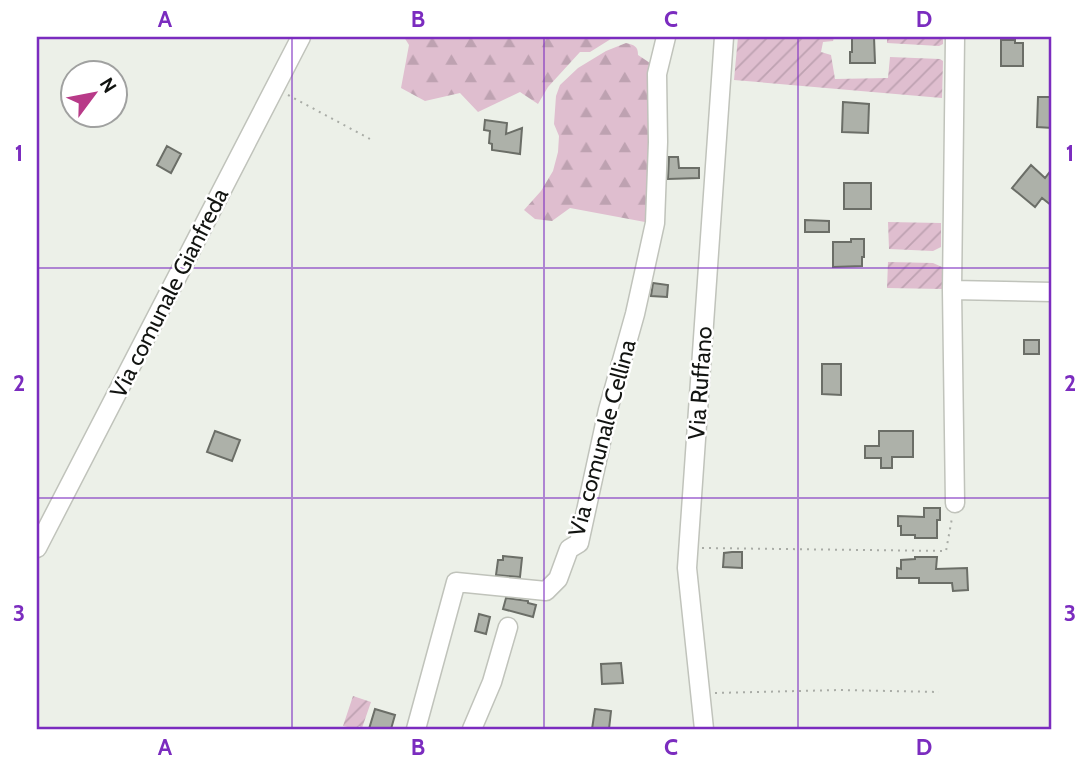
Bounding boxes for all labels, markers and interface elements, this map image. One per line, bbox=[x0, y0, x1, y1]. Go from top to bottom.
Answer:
text: A bbox=[158, 5, 173, 33]
text: B bbox=[411, 5, 425, 33]
text: C bbox=[664, 5, 678, 33]
text: D bbox=[916, 5, 932, 33]
north arrow bbox=[60, 60, 130, 130]
text: N bbox=[95, 73, 121, 97]
text: 1 bbox=[15, 139, 23, 167]
text: 1 bbox=[1066, 139, 1074, 167]
street label: Via comunale Gianfreda bbox=[104, 183, 234, 403]
street label: Via Ruffano bbox=[682, 325, 718, 441]
street label: Via comunale Cellina bbox=[562, 336, 642, 540]
text: 2 bbox=[13, 369, 25, 397]
text: 2 bbox=[1064, 369, 1076, 397]
text: 3 bbox=[13, 599, 25, 627]
text: 3 bbox=[1064, 599, 1076, 627]
text: A bbox=[158, 733, 173, 761]
text: B bbox=[411, 733, 425, 761]
text: C bbox=[664, 733, 678, 761]
text: D bbox=[916, 733, 932, 761]

